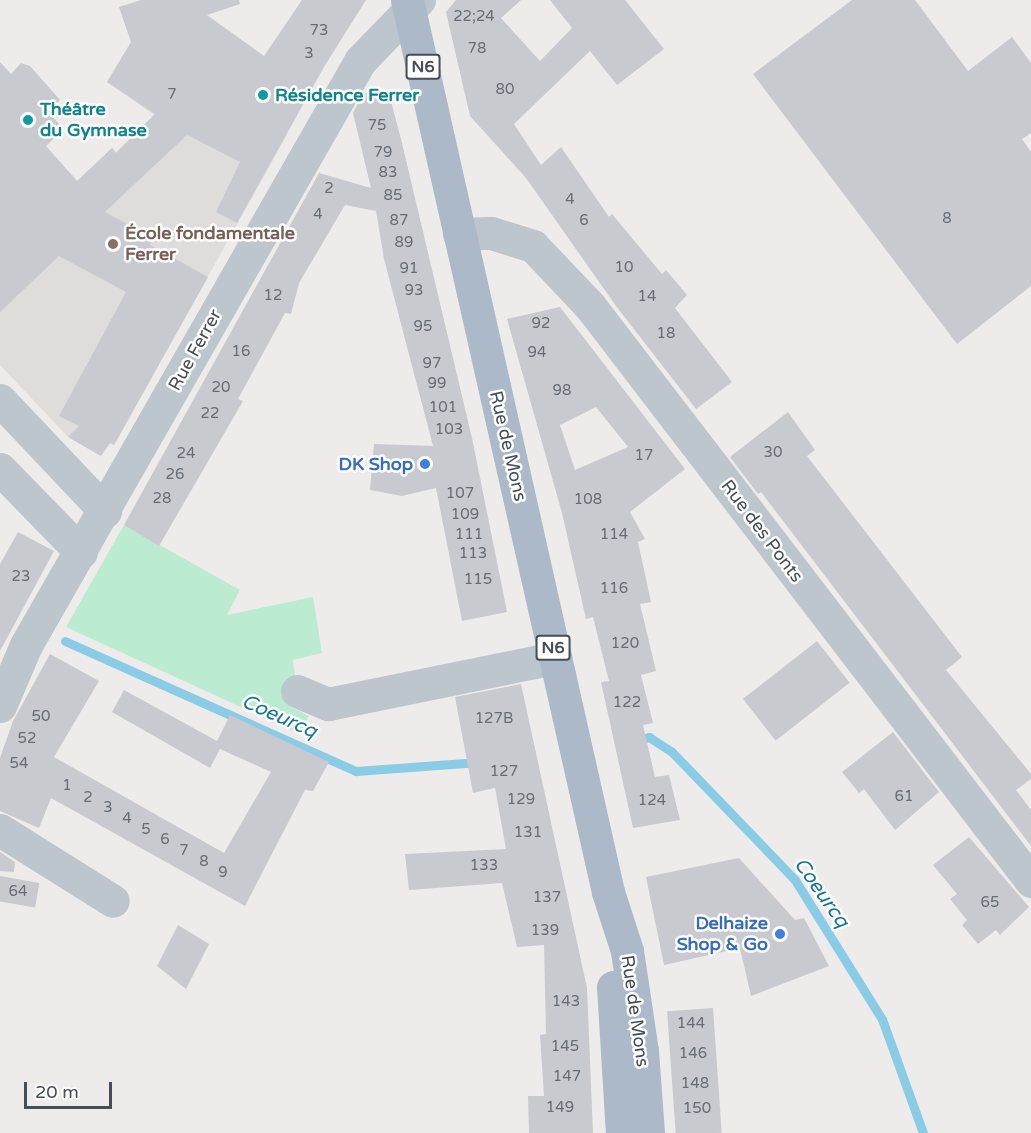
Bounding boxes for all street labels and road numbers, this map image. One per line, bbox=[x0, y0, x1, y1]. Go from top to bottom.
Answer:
road number: N6 bbox=[405, 54, 441, 80]
street label: Rue Ferrer bbox=[164, 306, 226, 394]
street label: Rue de Mons bbox=[485, 389, 531, 503]
street label: Rue des Ponts bbox=[716, 476, 808, 586]
road number: N6 bbox=[535, 635, 571, 661]
street label: Rue de Mons bbox=[616, 954, 654, 1068]

